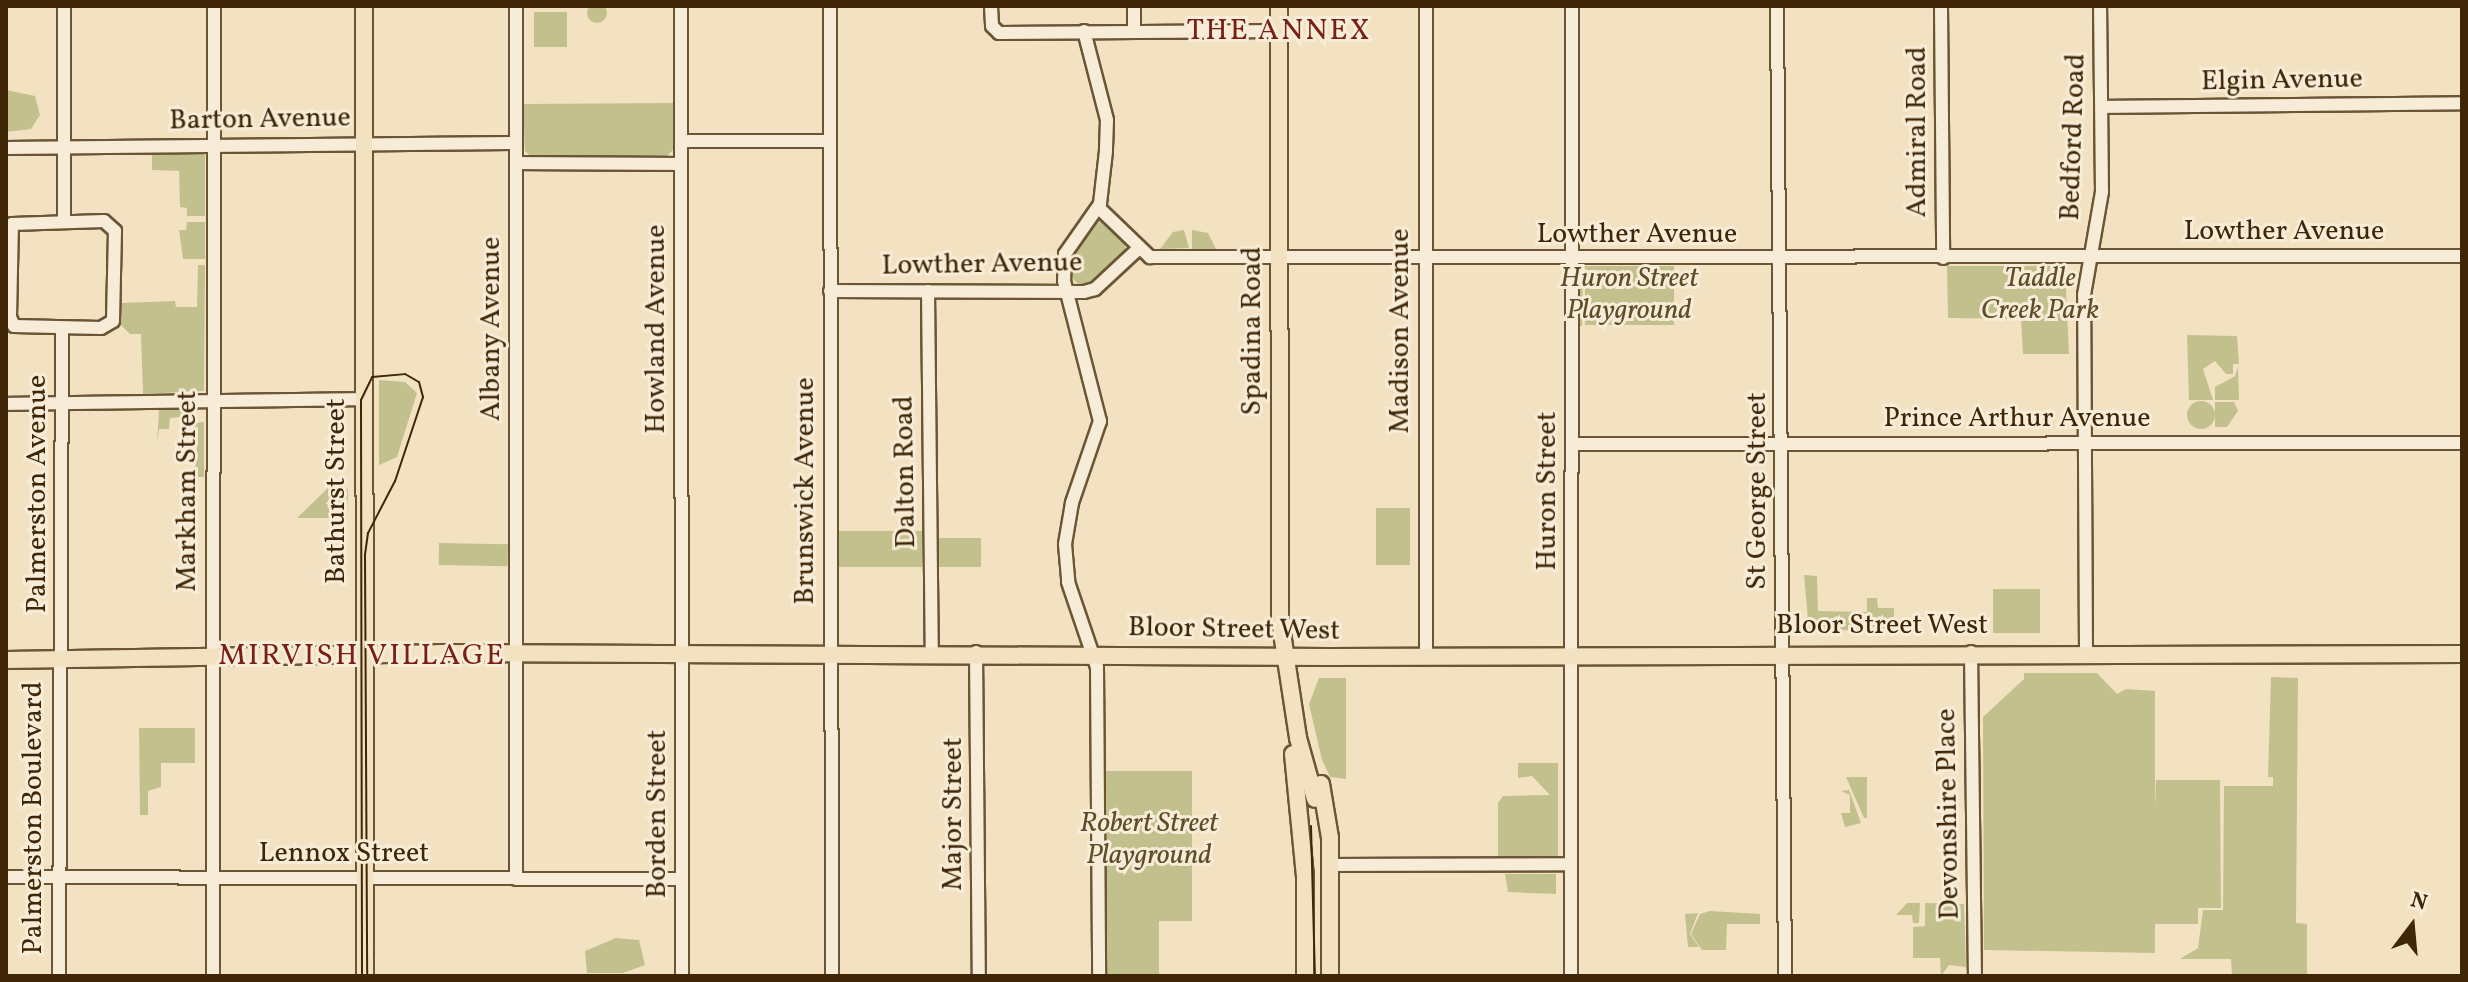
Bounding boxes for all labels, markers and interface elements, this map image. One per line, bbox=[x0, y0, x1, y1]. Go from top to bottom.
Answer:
district label: THE ANNEX bbox=[1186, 13, 1372, 49]
street label: Admiral Road bbox=[1901, 46, 1935, 218]
street label: Bedford Road bbox=[2054, 53, 2094, 221]
street label: Elgin Avenue bbox=[2201, 63, 2363, 99]
street label: Barton Avenue bbox=[169, 102, 351, 138]
street label: Lowther Avenue bbox=[2184, 215, 2384, 249]
street label: Lowther Avenue bbox=[1537, 218, 1737, 252]
street label: Howland Avenue bbox=[640, 224, 674, 434]
street label: Madison Avenue bbox=[1384, 228, 1418, 434]
street label: Albany Avenue bbox=[475, 236, 509, 422]
street label: Lowther Avenue bbox=[881, 246, 1083, 284]
street label: Spadina Road bbox=[1236, 246, 1270, 416]
park label: Huron Street Playground bbox=[1560, 262, 1698, 328]
park label: Taddle Creek Park bbox=[1981, 262, 2099, 328]
street label: Palmerston Avenue bbox=[21, 375, 55, 613]
street label: Brunswick Avenue bbox=[789, 377, 823, 605]
street label: Markham Street bbox=[171, 390, 205, 592]
street label: St George Street bbox=[1741, 392, 1775, 590]
street label: Dalton Road bbox=[888, 395, 924, 549]
street label: Bathurst Street bbox=[320, 398, 354, 584]
street label: Prince Arthur Avenue bbox=[1883, 402, 2151, 436]
street label: Huron Street bbox=[1531, 411, 1565, 571]
street label: Bloor Street West bbox=[1776, 609, 1988, 643]
street label: Bloor Street West bbox=[1127, 611, 1341, 649]
district label: MIRVISH VILLAGE bbox=[218, 638, 506, 674]
street label: Palmerston Boulevard bbox=[17, 682, 51, 954]
street label: Devonshire Place bbox=[1930, 708, 1968, 920]
street label: Borden Street bbox=[641, 730, 675, 898]
street label: Major Street bbox=[937, 737, 971, 891]
park label: Robert Street Playground bbox=[1080, 807, 1218, 873]
street label: Lennox Street bbox=[259, 837, 429, 871]
text: N bbox=[2407, 885, 2431, 920]
north arrow bbox=[2372, 886, 2452, 966]

